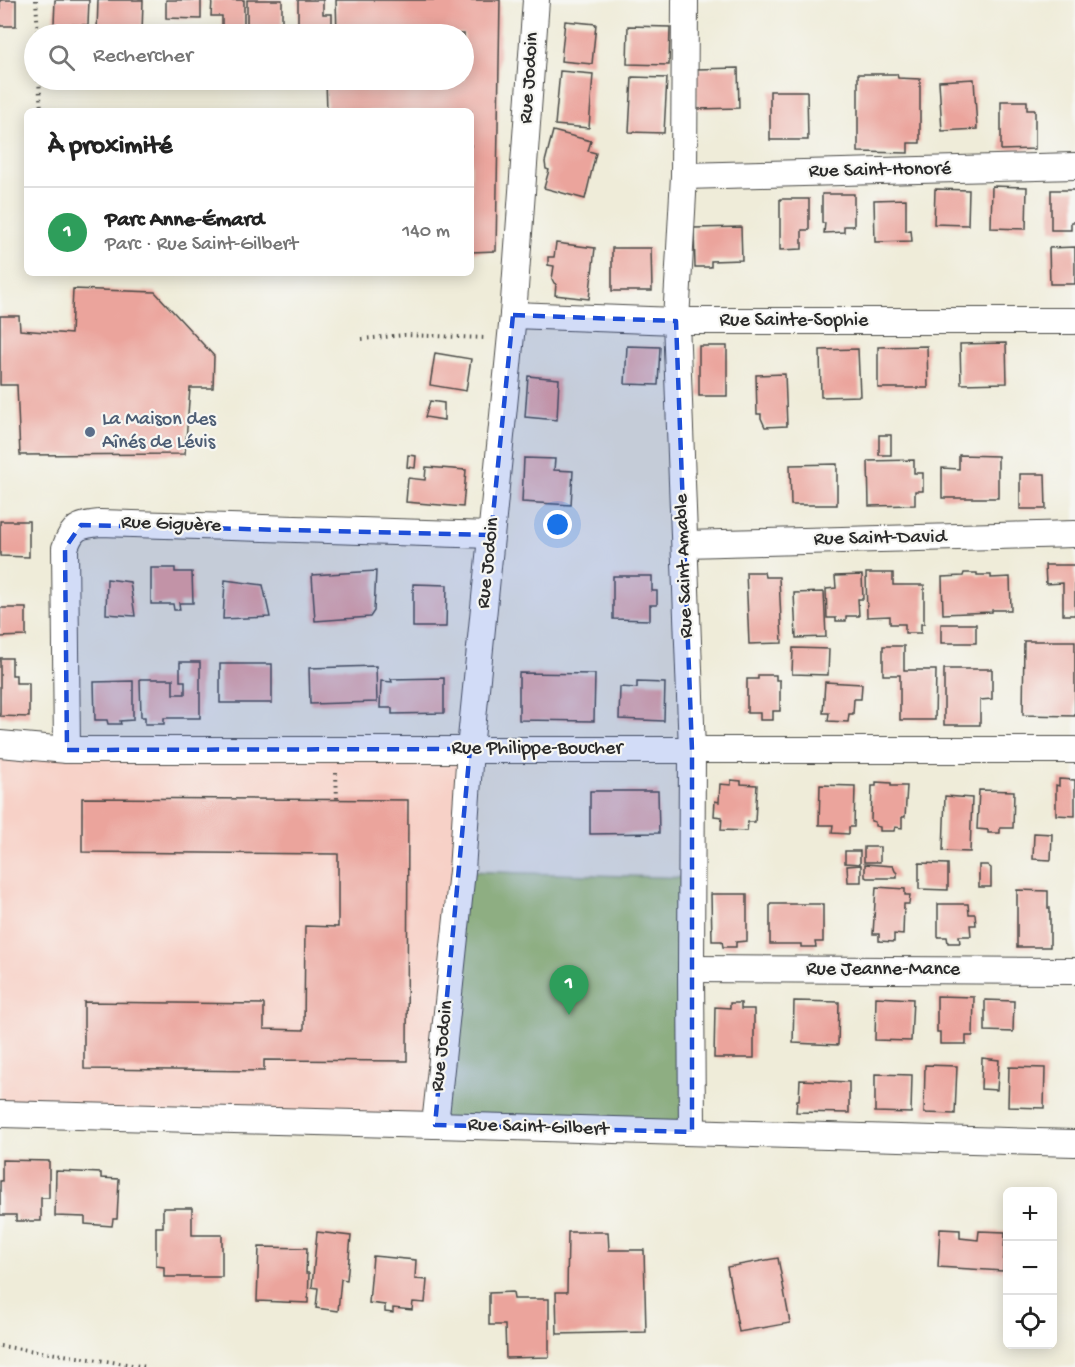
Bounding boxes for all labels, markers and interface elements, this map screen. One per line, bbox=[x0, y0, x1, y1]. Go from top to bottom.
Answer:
search box bbox=[24, 24, 474, 90]
street label: Rue Jodoin bbox=[515, 31, 545, 125]
icon: search bbox=[45, 41, 78, 74]
text: Rechercher bbox=[93, 44, 193, 70]
text: À proximité bbox=[48, 132, 172, 163]
street label: Rue Saint-Honoré bbox=[808, 158, 952, 184]
text: Parc Anne-Émard bbox=[105, 208, 264, 234]
text: 1 bbox=[63, 221, 72, 244]
text: 140 m bbox=[402, 221, 450, 244]
text: Parc · Rue Saint-Gilbert bbox=[105, 234, 298, 257]
street label: Rue Sainte-Sophie bbox=[720, 310, 869, 333]
place label: La Maison des Aînés de Lévis bbox=[102, 409, 217, 455]
marker: La Maison des Aînés de Lévis bbox=[83, 425, 97, 439]
street label: Rue Saint Amable bbox=[671, 493, 699, 639]
your location bbox=[543, 510, 572, 539]
street label: Rue Giguère bbox=[120, 512, 222, 538]
street label: Rue Jodoin bbox=[473, 516, 505, 610]
street label: Rue Saint-David bbox=[814, 526, 949, 552]
street label: Rue Philippe-Boucher bbox=[452, 738, 624, 761]
street label: Rue Jeanne-Mance bbox=[806, 959, 961, 982]
pin: 1 bbox=[550, 966, 588, 1015]
street label: Rue Jodoin bbox=[427, 999, 459, 1093]
street label: Rue Saint-Gilbert bbox=[467, 1114, 611, 1142]
map controls bbox=[1003, 1187, 1057, 1349]
button: + bbox=[1003, 1187, 1057, 1241]
button: − bbox=[1003, 1241, 1057, 1295]
button: locate bbox=[1003, 1295, 1057, 1349]

